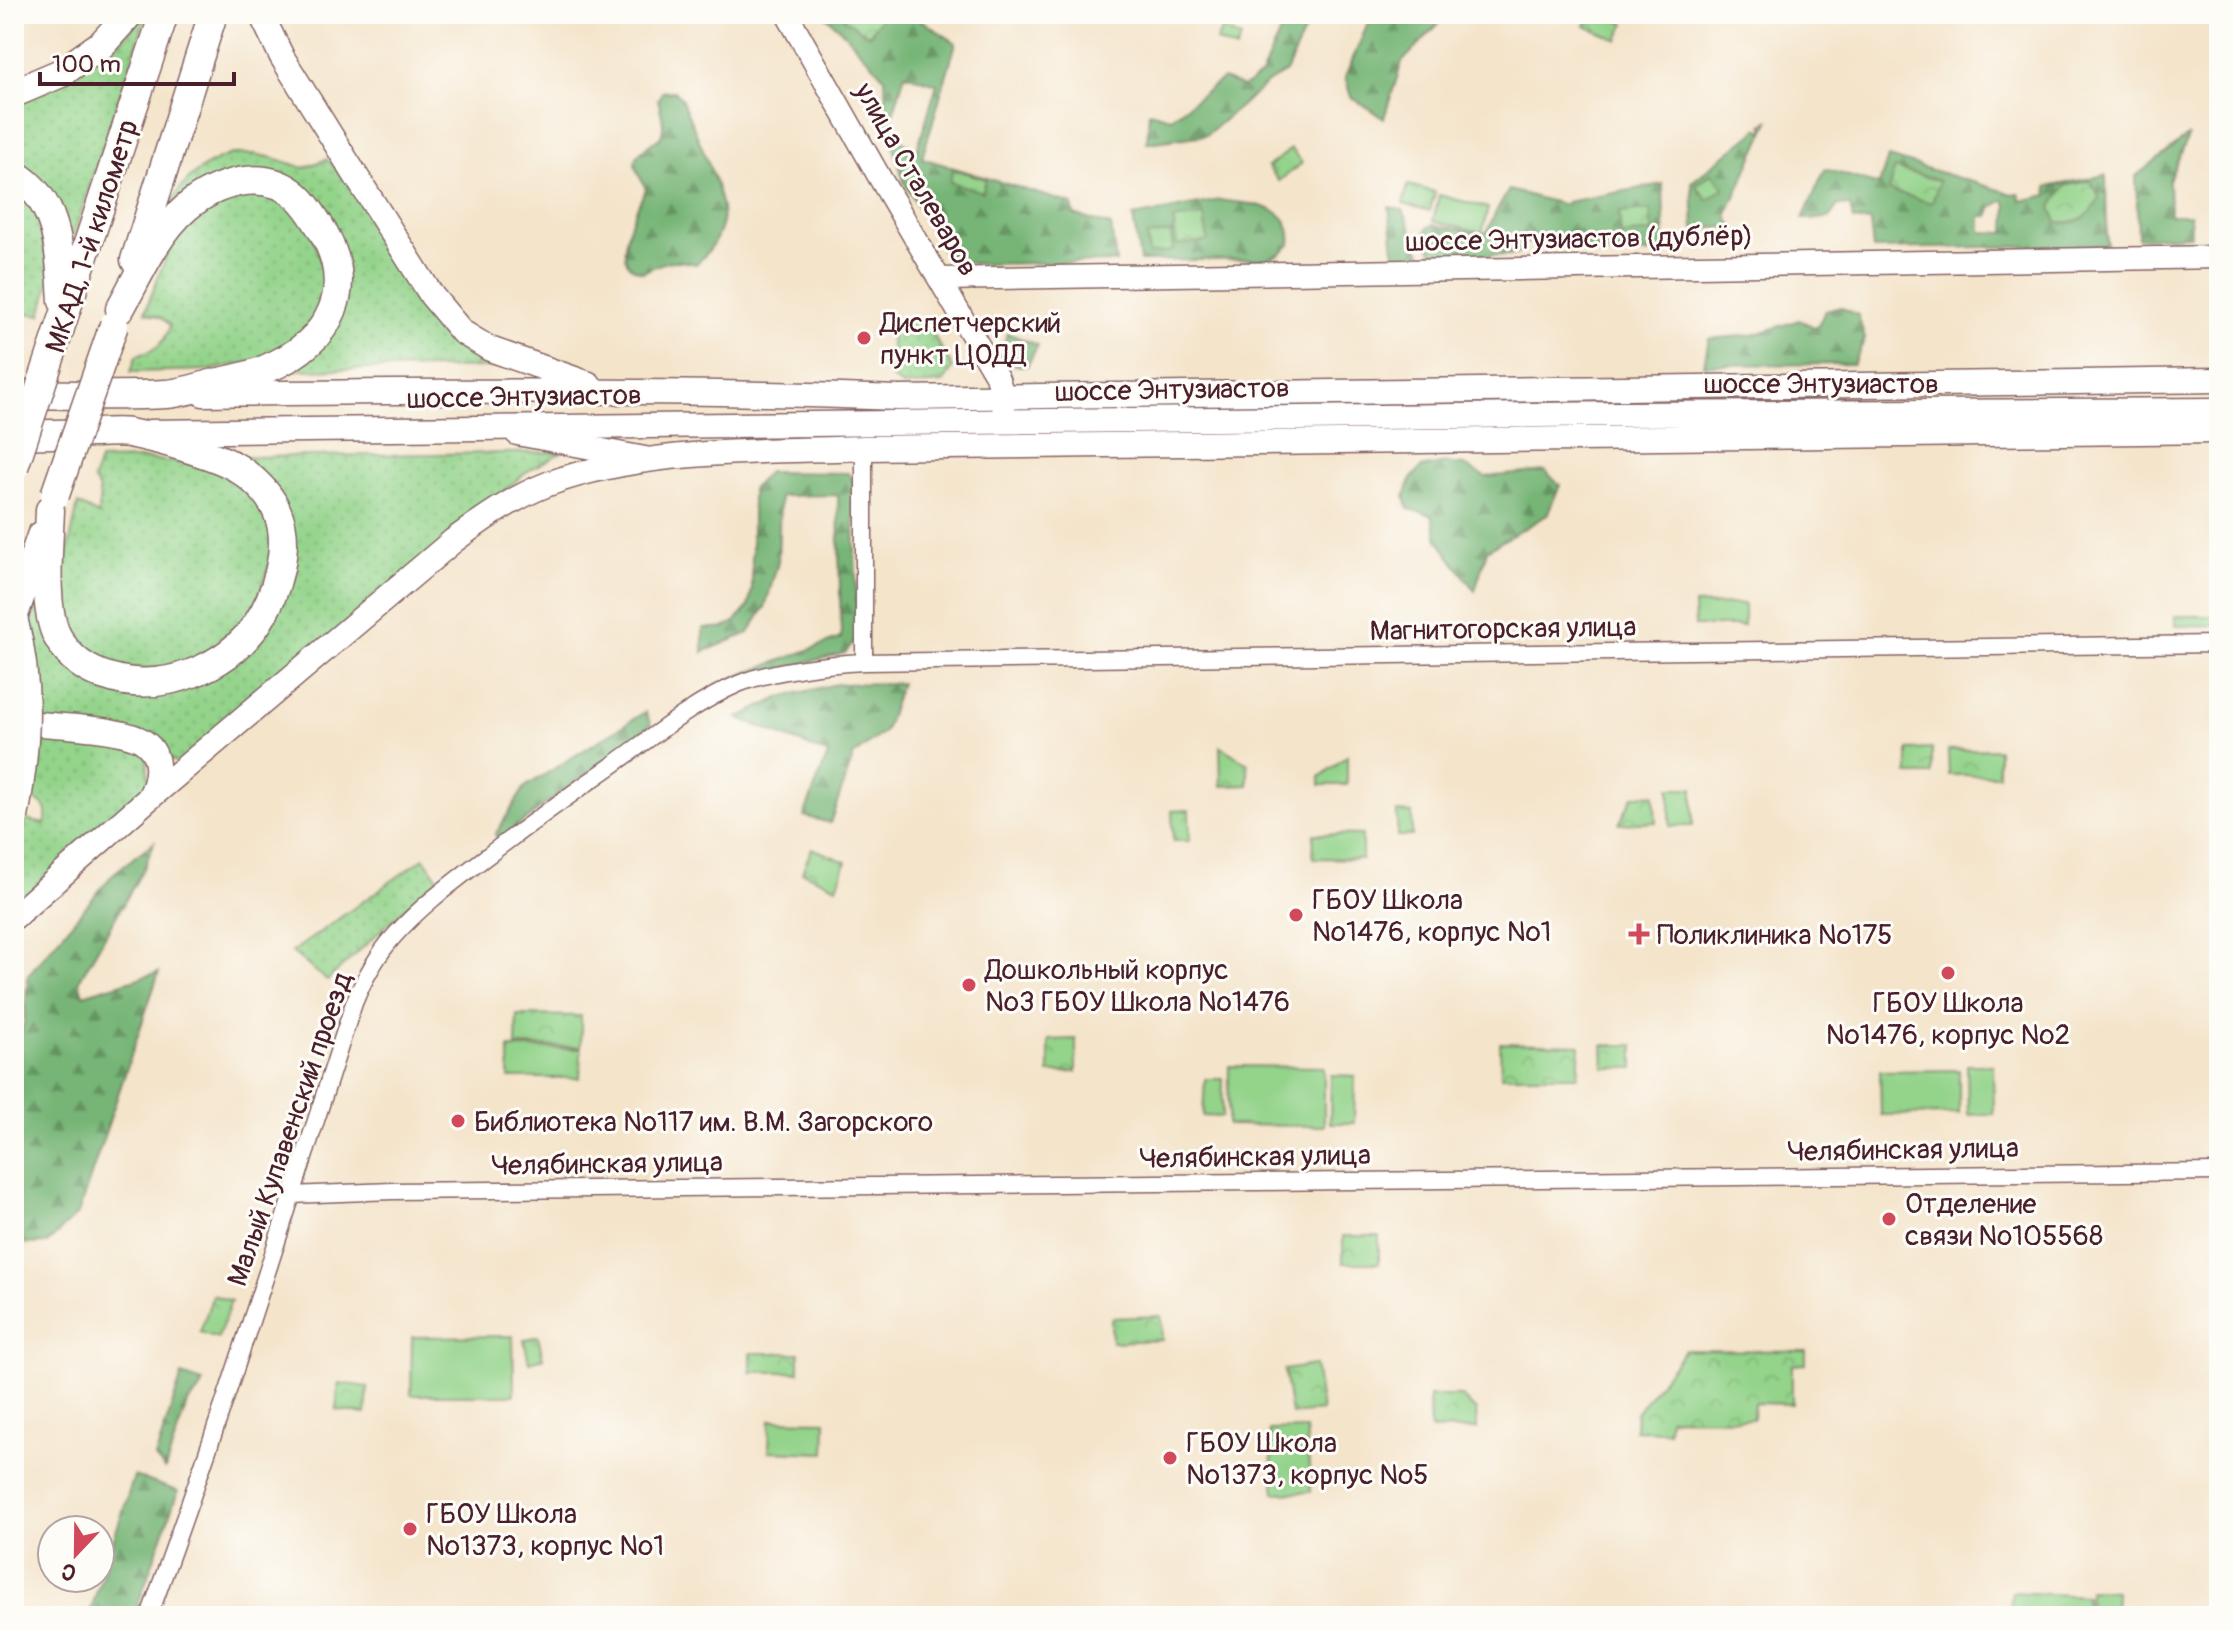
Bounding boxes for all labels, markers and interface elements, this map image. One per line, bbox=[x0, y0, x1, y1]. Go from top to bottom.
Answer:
scale bar bbox=[40, 36, 234, 86]
text: 100 m bbox=[52, 50, 121, 79]
street label: улица Сталеваров bbox=[846, 76, 985, 283]
street label: МКАД, 1-й километр bbox=[38, 116, 147, 357]
street label: шоссе Энтузиастов (дублёр) bbox=[1405, 219, 1753, 260]
place label: Диспетчерский пункт ЦОДД bbox=[879, 306, 1061, 373]
marker: Диспетчерский пункт ЦОДД bbox=[855, 329, 873, 347]
street label: шоссе Энтузиастов bbox=[1703, 367, 1939, 402]
street label: шоссе Энтузиастов bbox=[1054, 371, 1290, 410]
street label: шоссе Энтузиастов bbox=[406, 378, 642, 417]
street label: Магнитогорская улица bbox=[1369, 610, 1637, 649]
place label: ГБОУ Школа №1476, корпус №1 bbox=[1312, 883, 1552, 950]
marker: ГБОУ Школа №1476, корпус №1 bbox=[1287, 906, 1305, 924]
place label: Поликлиника №175 bbox=[1657, 918, 1893, 953]
marker: Поликлиника №175 bbox=[1628, 923, 1650, 945]
place label: Дошкольный корпус №3 ГБОУ Школа №1476 bbox=[984, 953, 1290, 1020]
marker: ГБОУ Школа №1476, корпус №2 bbox=[1939, 964, 1957, 982]
street label: Малый Купавенский проезд bbox=[220, 968, 361, 1291]
marker: Дошкольный корпус №3 ГБОУ Школа №1476 bbox=[960, 976, 978, 994]
place label: ГБОУ Школа №1476, корпус №2 bbox=[1826, 986, 2070, 1053]
place label: Библиотека №117 им. В.М. Загорского bbox=[474, 1105, 933, 1140]
marker: Библиотека №117 им. В.М. Загорского bbox=[449, 1112, 467, 1130]
street label: Челябинская улица bbox=[1787, 1131, 2019, 1170]
street label: Челябинская улица bbox=[1139, 1138, 1371, 1177]
street label: Челябинская улица bbox=[491, 1145, 723, 1184]
place label: Отделение связи №105568 bbox=[1905, 1187, 2103, 1254]
marker: Отделение связи №105568 bbox=[1880, 1210, 1898, 1228]
place label: ГБОУ Школа №1373, корпус №5 bbox=[1186, 1426, 1429, 1493]
marker: ГБОУ Школа №1373, корпус №5 bbox=[1161, 1449, 1179, 1467]
place label: ГБОУ Школа №1373, корпус №1 bbox=[426, 1497, 664, 1564]
north arrow bbox=[36, 1514, 116, 1594]
marker: ГБОУ Школа №1373, корпус №1 bbox=[401, 1520, 419, 1538]
text: С bbox=[57, 1556, 80, 1587]

